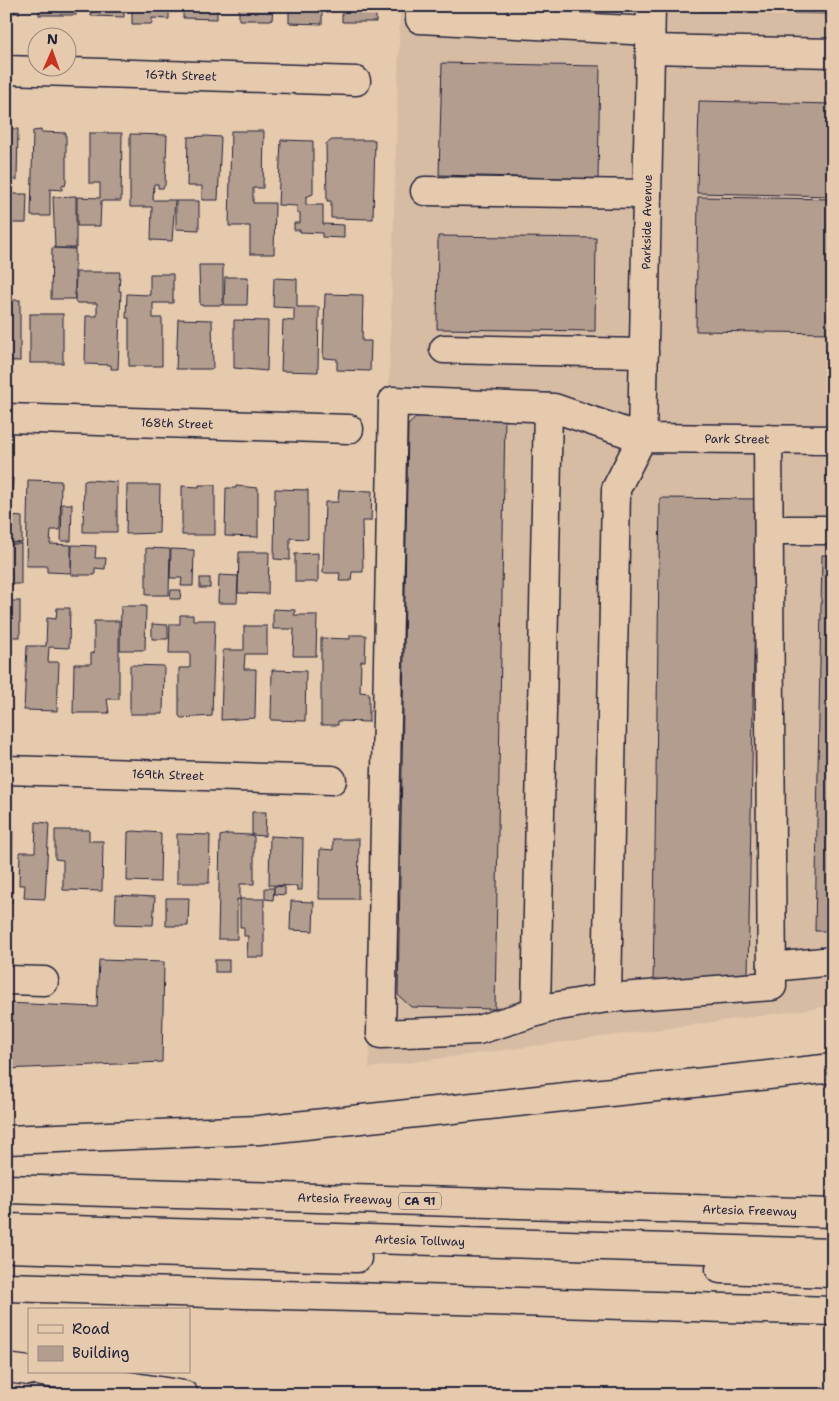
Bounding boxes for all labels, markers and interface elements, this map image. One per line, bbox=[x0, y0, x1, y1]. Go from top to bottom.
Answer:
north arrow bbox=[28, 28, 78, 78]
text: N bbox=[47, 30, 58, 48]
street label: 167th Street bbox=[145, 66, 217, 85]
street label: Parkside Avenue bbox=[638, 174, 656, 270]
street label: 168th Street bbox=[140, 414, 214, 433]
street label: Park Street bbox=[704, 431, 770, 447]
street label: 169th Street bbox=[132, 766, 204, 784]
street label: Artesia Freeway bbox=[297, 1189, 393, 1208]
road number: CA 91 bbox=[399, 1192, 441, 1210]
street label: Artesia Freeway bbox=[702, 1201, 797, 1220]
street label: Artesia Tollway bbox=[374, 1231, 465, 1250]
legend bbox=[28, 1308, 190, 1374]
text: Road bbox=[72, 1319, 110, 1339]
text: Building bbox=[72, 1343, 129, 1363]

